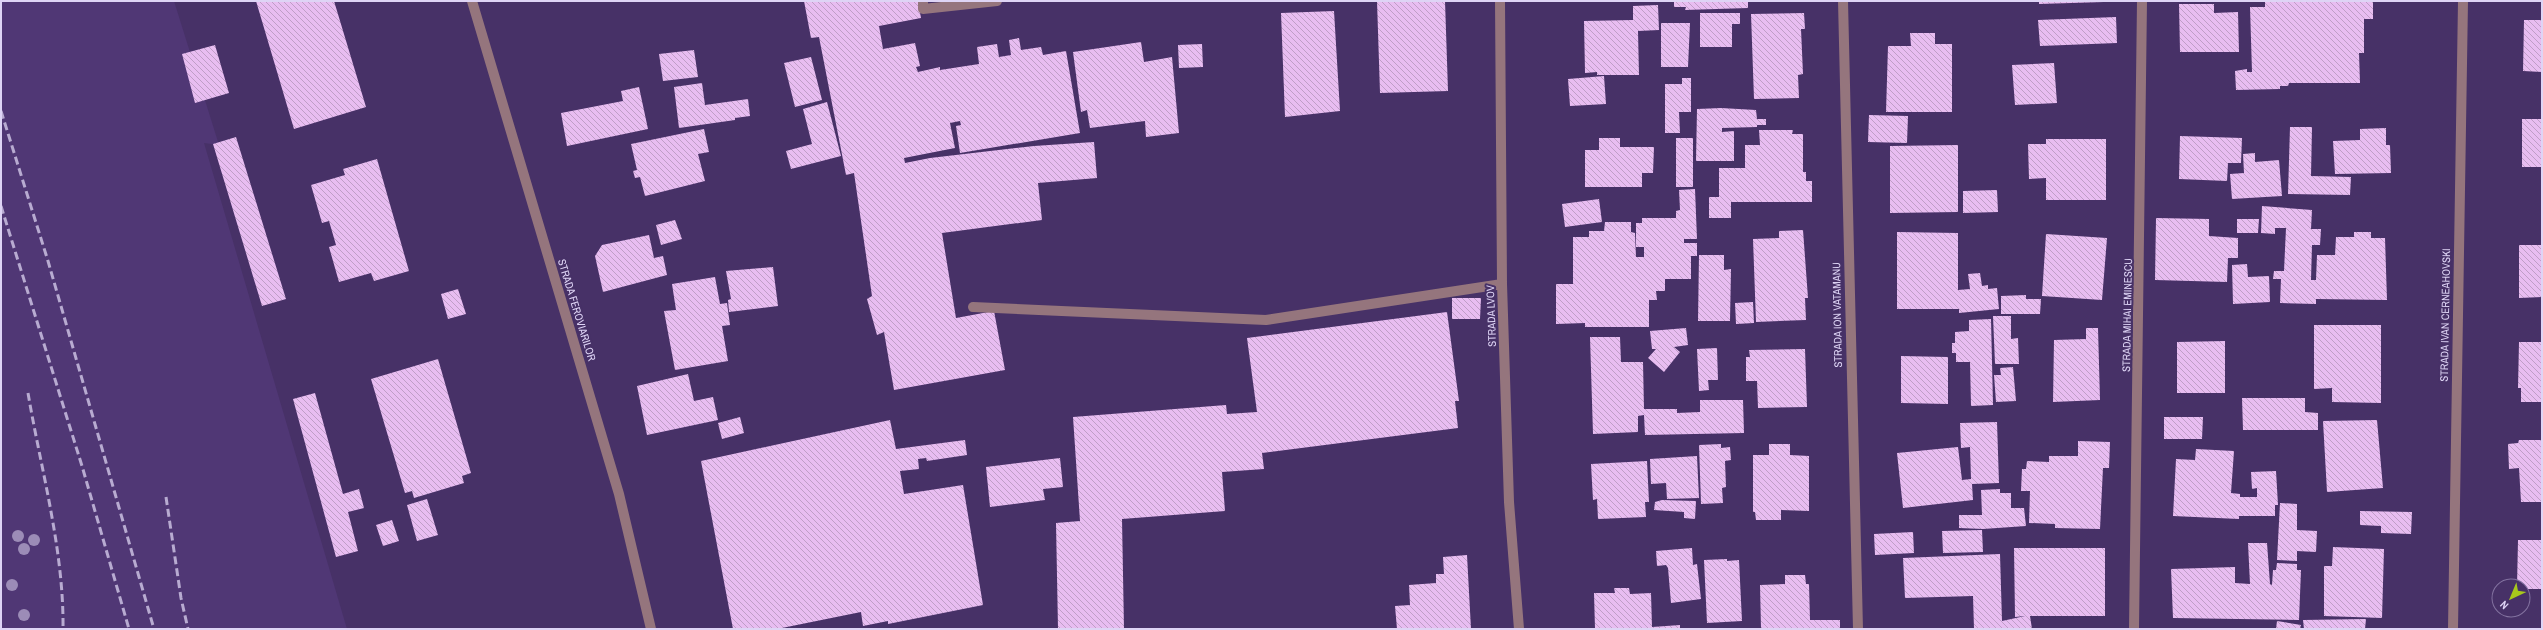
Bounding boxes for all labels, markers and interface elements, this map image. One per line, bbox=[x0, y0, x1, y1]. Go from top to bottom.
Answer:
street label: STRADA IVAN CERNEAHOVSKI bbox=[2437, 248, 2453, 382]
street label: STRADA FEROVIARILOR bbox=[555, 257, 599, 363]
street label: STRADA MIHAI EMINESCU bbox=[2119, 258, 2135, 372]
street label: STRADA ION VATAMANU bbox=[1829, 262, 1845, 368]
street label: STRADA LVOV bbox=[1483, 285, 1499, 347]
north arrow bbox=[2491, 578, 2531, 618]
text: N bbox=[2497, 598, 2511, 612]

